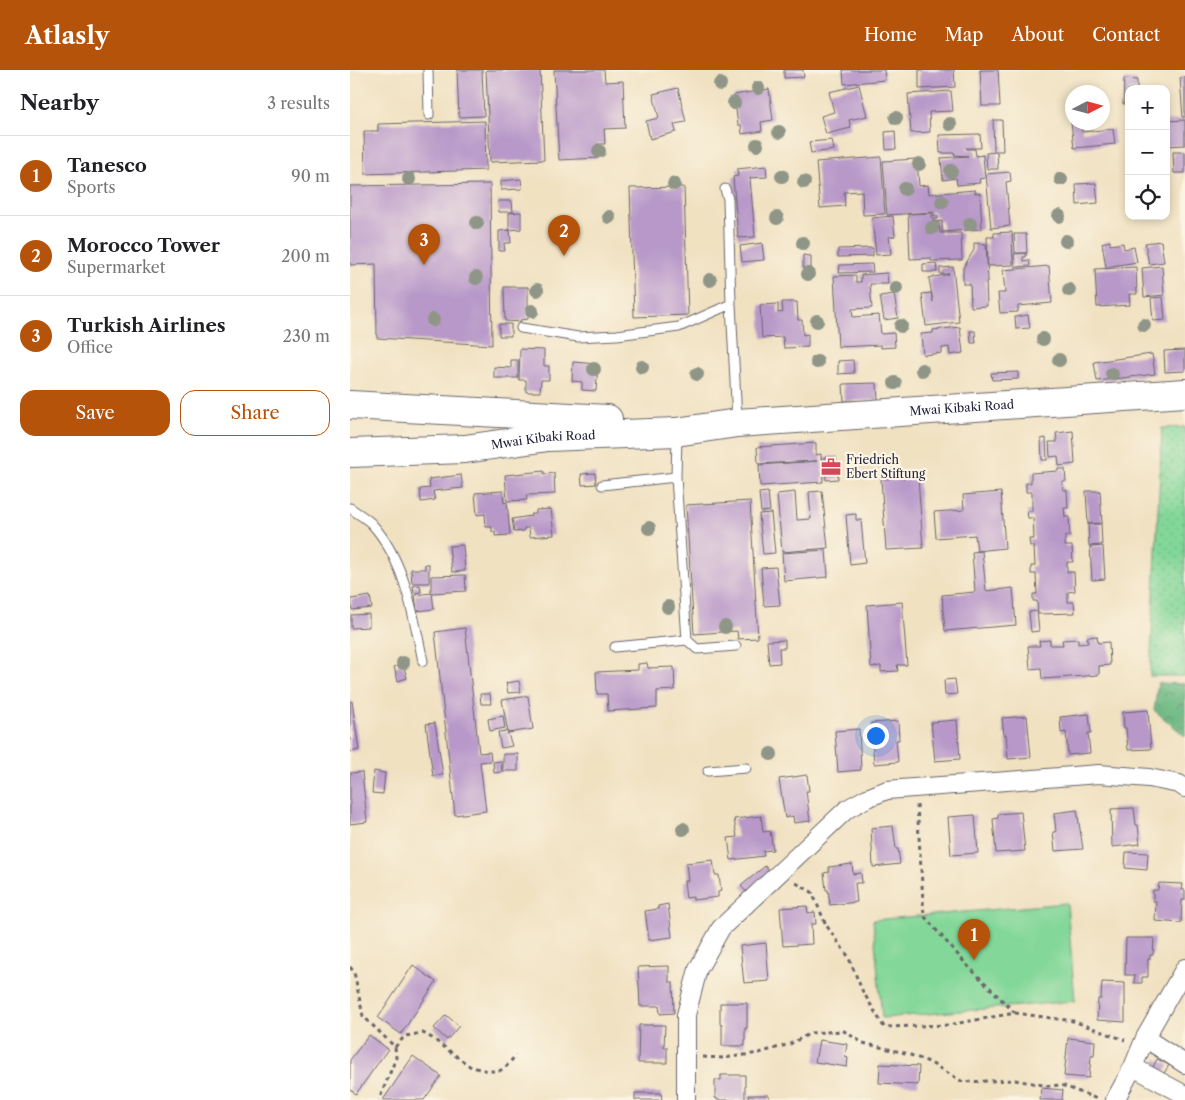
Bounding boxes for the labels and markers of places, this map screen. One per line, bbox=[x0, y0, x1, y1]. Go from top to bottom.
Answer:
pin: 2 bbox=[548, 215, 580, 256]
pin: 3 bbox=[408, 224, 440, 265]
place label: Friedrich Ebert Stiftung bbox=[846, 452, 926, 481]
office icon: Friedrich Ebert Stiftung bbox=[820, 456, 842, 478]
pin: 1 bbox=[958, 919, 990, 960]

